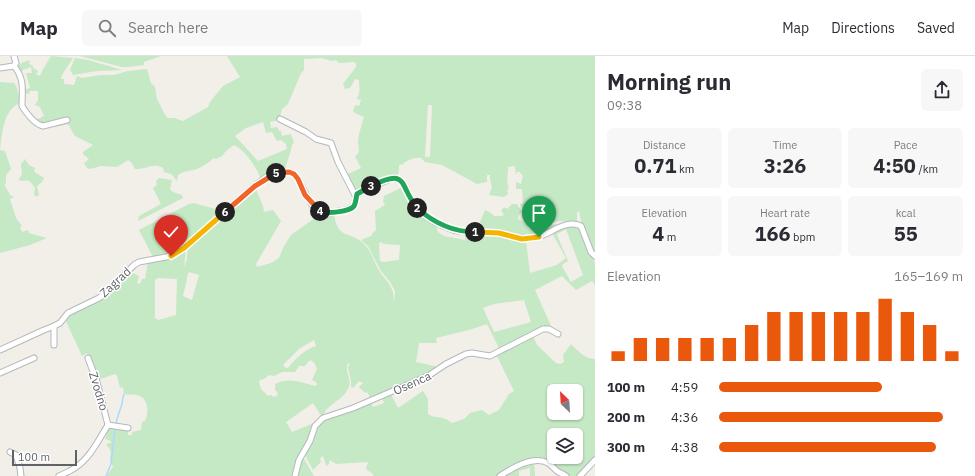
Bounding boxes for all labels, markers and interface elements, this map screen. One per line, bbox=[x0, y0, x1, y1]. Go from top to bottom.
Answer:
search box bbox=[82, 10, 362, 46]
text: Map bbox=[20, 16, 58, 40]
icon: search bbox=[96, 17, 118, 39]
text: Search here bbox=[128, 18, 208, 37]
text: Map bbox=[782, 19, 809, 37]
text: Directions bbox=[831, 19, 895, 37]
text: Saved bbox=[917, 19, 955, 37]
text: Morning run bbox=[607, 67, 731, 96]
button: share bbox=[921, 69, 963, 111]
text: 09:38 bbox=[607, 97, 642, 114]
text: Distance bbox=[643, 138, 686, 152]
text: Time bbox=[773, 138, 797, 152]
text: Pace bbox=[894, 138, 918, 152]
text: 0.71 bbox=[634, 152, 676, 179]
text: 3:26 bbox=[764, 152, 806, 179]
text: 4:50 bbox=[873, 152, 916, 179]
text: km bbox=[676, 162, 694, 176]
text: /km bbox=[916, 162, 938, 176]
pin: 5 bbox=[266, 163, 286, 183]
text: 5 bbox=[273, 166, 279, 180]
pin: 3 bbox=[361, 176, 381, 196]
text: 3 bbox=[368, 179, 374, 193]
pin bbox=[522, 196, 556, 237]
pin: 2 bbox=[407, 198, 427, 218]
pin: 4 bbox=[310, 201, 330, 221]
text: 2 bbox=[414, 201, 420, 215]
pin: 6 bbox=[215, 202, 235, 222]
icon: arrive bbox=[528, 202, 550, 224]
text: 4 bbox=[317, 204, 323, 218]
text: 6 bbox=[222, 205, 228, 219]
text: Elevation bbox=[642, 206, 687, 220]
text: Heart rate bbox=[760, 206, 810, 220]
text: kcal bbox=[896, 206, 916, 220]
pin bbox=[154, 215, 188, 256]
text: 4 bbox=[652, 220, 664, 247]
text: 166 bbox=[755, 220, 791, 247]
text: 55 bbox=[894, 220, 918, 247]
icon: check bbox=[160, 221, 182, 243]
pin: 1 bbox=[465, 222, 485, 242]
text: 1 bbox=[472, 225, 478, 239]
text: m bbox=[664, 230, 676, 244]
text: bpm bbox=[791, 230, 815, 244]
street label: Zagrad bbox=[96, 264, 134, 300]
text: Elevation bbox=[607, 268, 661, 285]
text: 165–169 m bbox=[894, 268, 963, 285]
street label: Osenca bbox=[391, 368, 434, 398]
street label: Zvodno bbox=[86, 370, 112, 413]
text: 100 m bbox=[607, 379, 645, 396]
text: 4:59 bbox=[671, 379, 698, 396]
north arrow bbox=[547, 384, 583, 420]
map controls bbox=[547, 384, 583, 464]
text: 200 m bbox=[607, 409, 645, 426]
text: 4:36 bbox=[671, 409, 698, 426]
button: layers bbox=[547, 428, 583, 464]
text: 300 m bbox=[607, 439, 645, 456]
text: 4:38 bbox=[671, 439, 698, 456]
scale bar bbox=[12, 448, 77, 467]
text: 100 m bbox=[18, 450, 50, 464]

